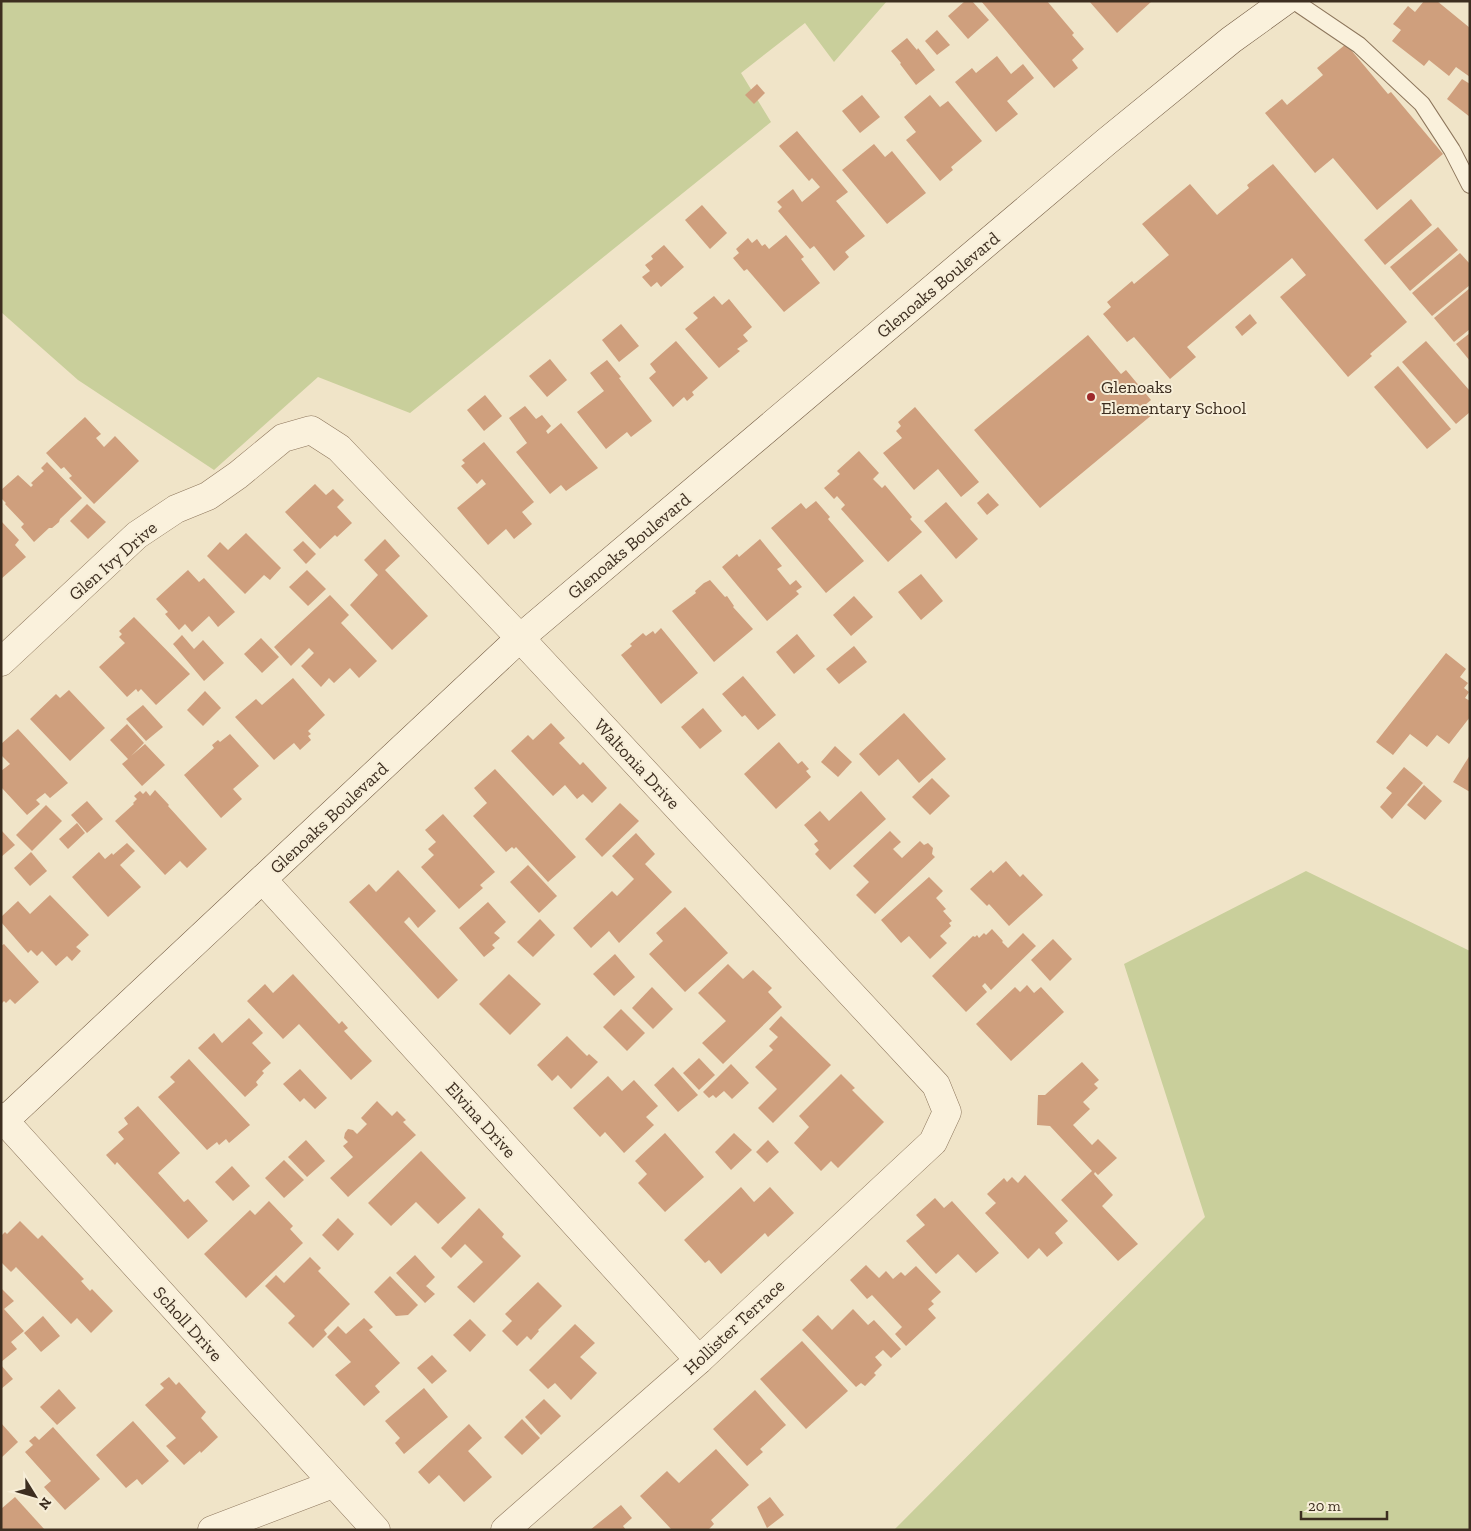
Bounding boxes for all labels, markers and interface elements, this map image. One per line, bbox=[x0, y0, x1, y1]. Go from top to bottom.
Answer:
street label: Glenoaks Boulevard bbox=[872, 227, 1004, 343]
place label: Glenoaks Elementary School bbox=[1101, 376, 1246, 419]
marker: Glenoaks Elementary School bbox=[1085, 391, 1097, 403]
street label: Glenoaks Boulevard bbox=[563, 488, 695, 604]
street label: Glen Ivy Drive bbox=[64, 517, 162, 605]
street label: Waltonia Drive bbox=[589, 714, 685, 814]
street label: Glenoaks Boulevard bbox=[265, 757, 393, 878]
street label: Elvina Drive bbox=[441, 1077, 521, 1163]
street label: Hollister Terrace bbox=[679, 1275, 789, 1379]
street label: Scholl Drive bbox=[149, 1282, 227, 1366]
north arrow bbox=[10, 1471, 60, 1521]
scale bar bbox=[1301, 1488, 1387, 1520]
text: N bbox=[35, 1494, 55, 1513]
text: 20 m bbox=[1308, 1497, 1341, 1515]

